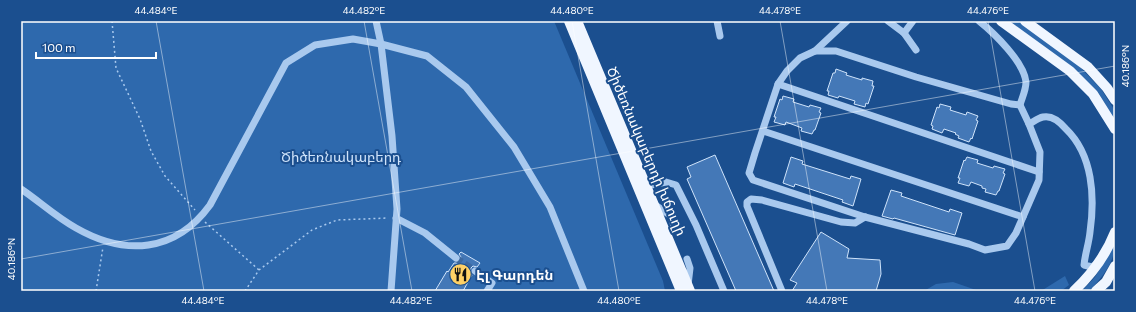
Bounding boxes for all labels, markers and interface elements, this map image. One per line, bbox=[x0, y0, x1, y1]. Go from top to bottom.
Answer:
text: 44.484°E bbox=[135, 4, 177, 16]
text: 44.482°E bbox=[343, 4, 385, 16]
text: 44.480°E bbox=[550, 4, 594, 16]
text: 44.478°E bbox=[759, 4, 801, 16]
text: 44.476°E bbox=[967, 4, 1009, 16]
scale bar bbox=[36, 34, 156, 60]
text: 100 m bbox=[42, 40, 76, 54]
text: 40.186°N bbox=[1119, 45, 1131, 87]
street label: Ծիծեռնակաբերդի խճուղի bbox=[604, 64, 690, 238]
park label: Ծիծեռնակաբերդ bbox=[281, 148, 401, 165]
text: 40.186°N bbox=[5, 238, 17, 280]
restaurant icon: Էլ Գարդեն bbox=[447, 261, 473, 287]
place label: Էլ Գարդեն bbox=[476, 266, 553, 283]
text: 44.484°E bbox=[182, 294, 224, 306]
text: 44.482°E bbox=[390, 294, 432, 306]
text: 44.480°E bbox=[597, 294, 641, 306]
text: 44.478°E bbox=[806, 294, 848, 306]
text: 44.476°E bbox=[1014, 294, 1056, 306]

